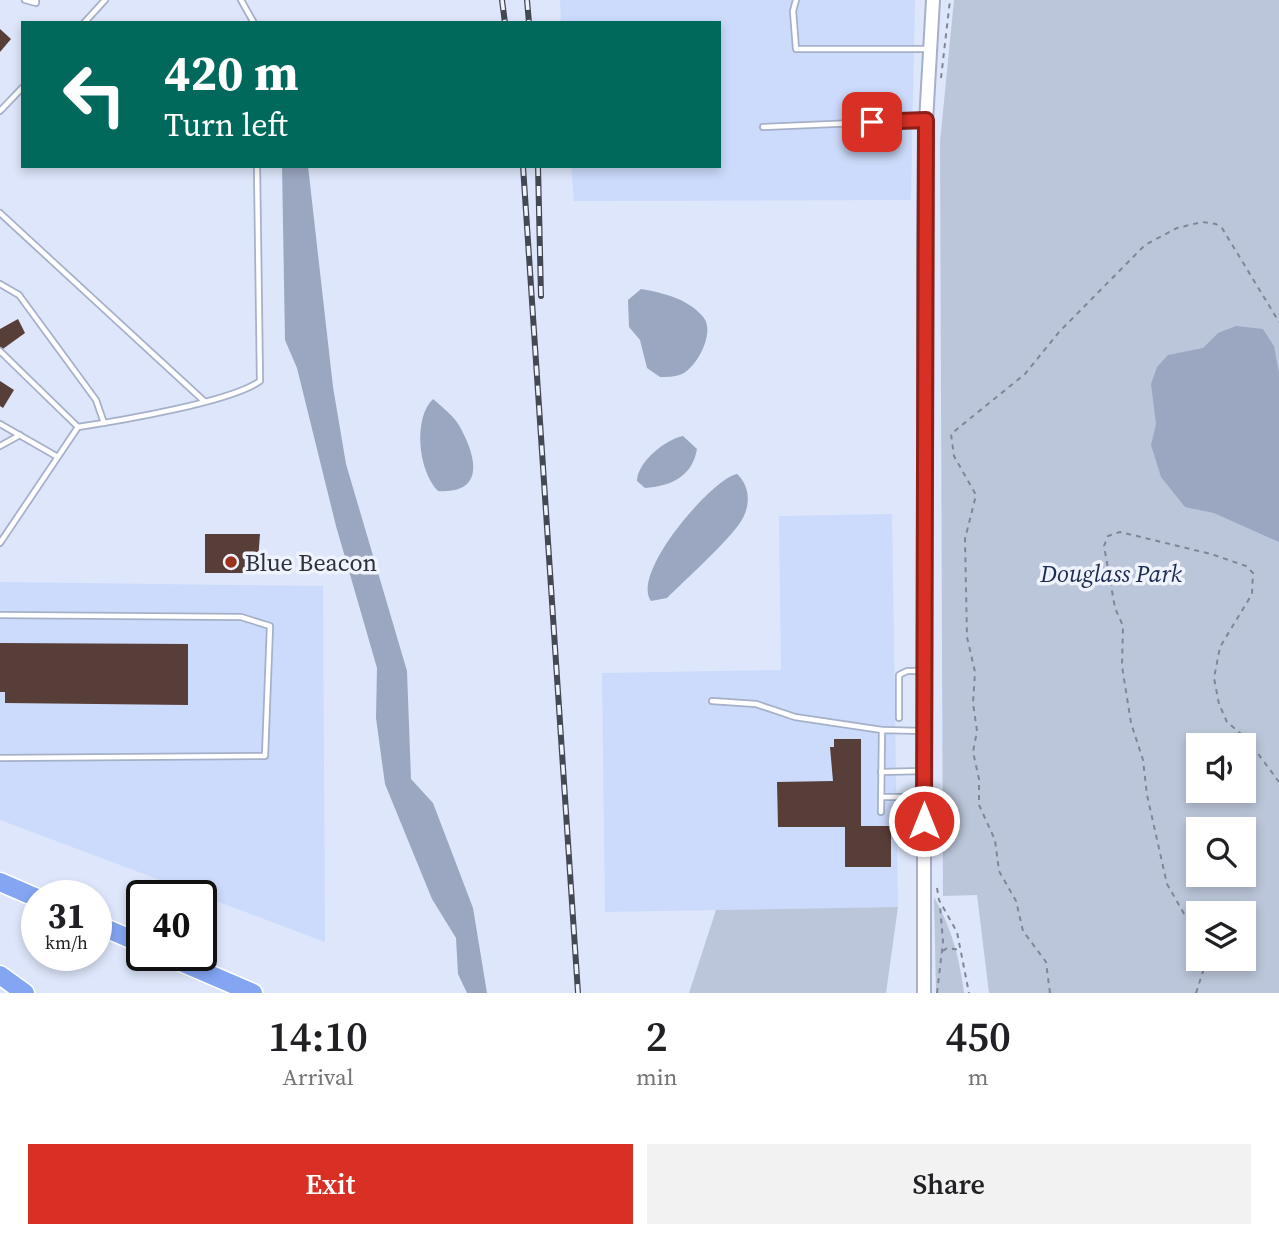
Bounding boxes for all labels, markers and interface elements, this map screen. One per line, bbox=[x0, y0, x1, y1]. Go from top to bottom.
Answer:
text: 420 m bbox=[164, 39, 299, 106]
icon: left bbox=[49, 49, 140, 140]
pin bbox=[842, 92, 902, 152]
text: Turn left bbox=[164, 103, 288, 147]
icon: arrive bbox=[853, 103, 891, 141]
place label: Blue Beacon bbox=[245, 546, 377, 579]
marker: Blue Beacon bbox=[223, 554, 239, 570]
park label: Douglass Park bbox=[1039, 557, 1183, 590]
map controls bbox=[1186, 733, 1256, 971]
button: sound bbox=[1186, 733, 1256, 803]
position arrow bbox=[887, 784, 961, 858]
button: search bbox=[1186, 817, 1256, 887]
speed limit sign: 40 bbox=[126, 880, 217, 971]
text: 31 bbox=[48, 892, 85, 940]
button: layers bbox=[1186, 901, 1256, 971]
text: km/h bbox=[45, 930, 88, 955]
text: 14:10 bbox=[268, 1007, 368, 1065]
text: 2 bbox=[646, 1007, 668, 1065]
text: 450 bbox=[945, 1007, 1011, 1065]
text: Arrival bbox=[282, 1061, 354, 1093]
text: min bbox=[636, 1061, 677, 1093]
text: m bbox=[968, 1061, 989, 1093]
button: Exit bbox=[28, 1144, 633, 1224]
button: Share bbox=[647, 1144, 1251, 1224]

